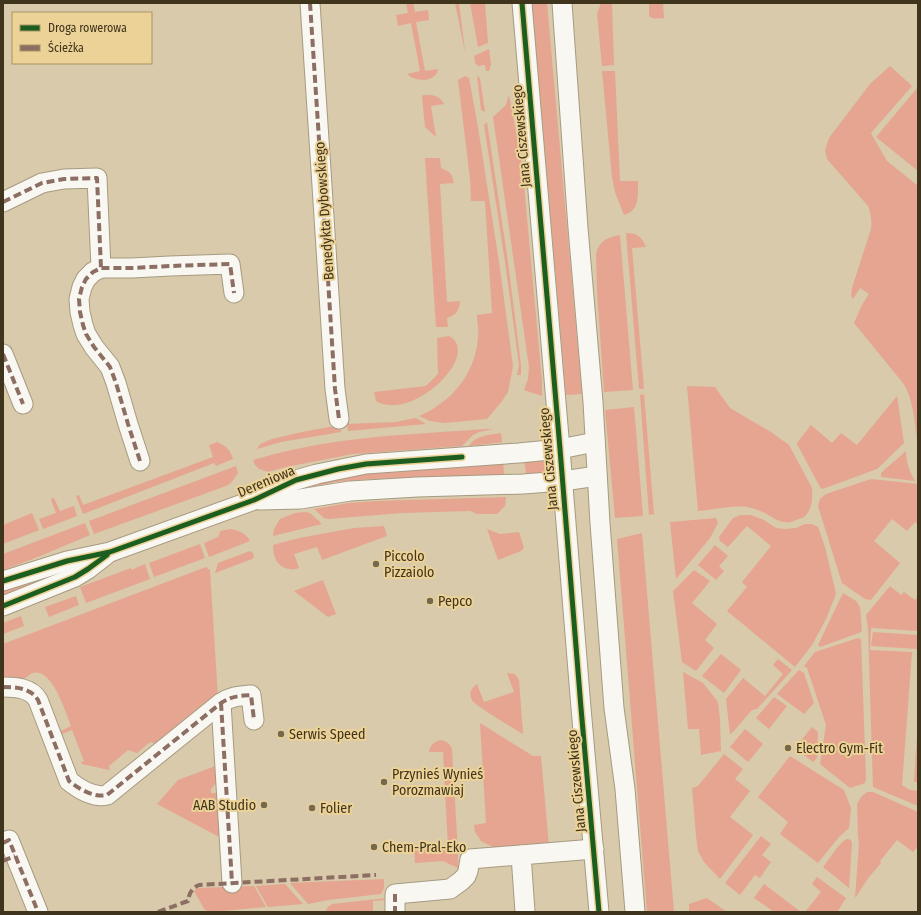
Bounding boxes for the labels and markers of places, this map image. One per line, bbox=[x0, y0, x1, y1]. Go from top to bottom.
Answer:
place label: Piccolo Pizzaiolo bbox=[384, 548, 434, 581]
marker: Piccolo Pizzaiolo bbox=[371, 559, 381, 569]
place label: Pepco bbox=[438, 593, 472, 610]
marker: Pepco bbox=[425, 596, 435, 606]
place label: Serwis Speed bbox=[289, 726, 365, 743]
marker: Serwis Speed bbox=[276, 729, 286, 739]
place label: Electro Gym-Fit bbox=[796, 740, 883, 757]
marker: Electro Gym-Fit bbox=[783, 743, 793, 753]
place label: Przynieś Wynieś Porozmawiaj bbox=[392, 766, 483, 799]
marker: Przynieś Wynieś Porozmawiaj bbox=[379, 777, 389, 787]
place label: AAB Studio bbox=[193, 797, 256, 814]
marker: AAB Studio bbox=[259, 800, 269, 810]
place label: Folier bbox=[320, 800, 352, 817]
marker: Folier bbox=[307, 803, 317, 813]
place label: Chem-Pral-Eko bbox=[382, 839, 466, 856]
marker: Chem-Pral-Eko bbox=[369, 842, 379, 852]

